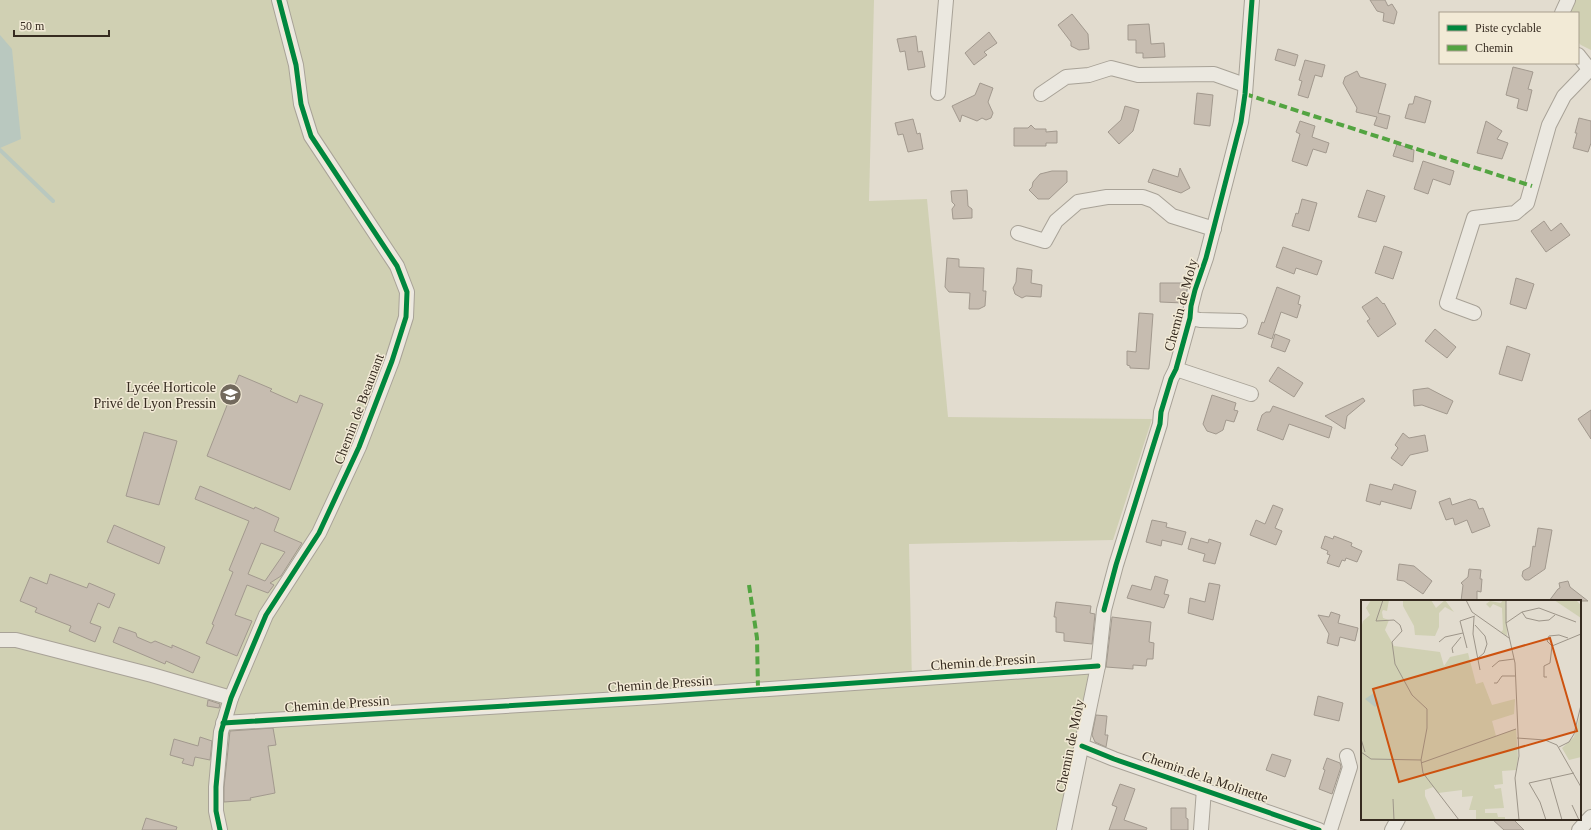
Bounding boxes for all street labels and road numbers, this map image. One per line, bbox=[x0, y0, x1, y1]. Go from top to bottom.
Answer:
street label: Chemin de Moly bbox=[1161, 257, 1201, 353]
street label: Chemin de Beaunant bbox=[331, 351, 387, 466]
street label: Chemin de Pressin bbox=[930, 651, 1036, 673]
street label: Chemin de Pressin bbox=[607, 673, 713, 695]
street label: Chemin de Pressin bbox=[284, 693, 390, 715]
street label: Chemin de Moly bbox=[1053, 698, 1087, 794]
street label: Chemin de la Molinette bbox=[1140, 748, 1270, 806]

